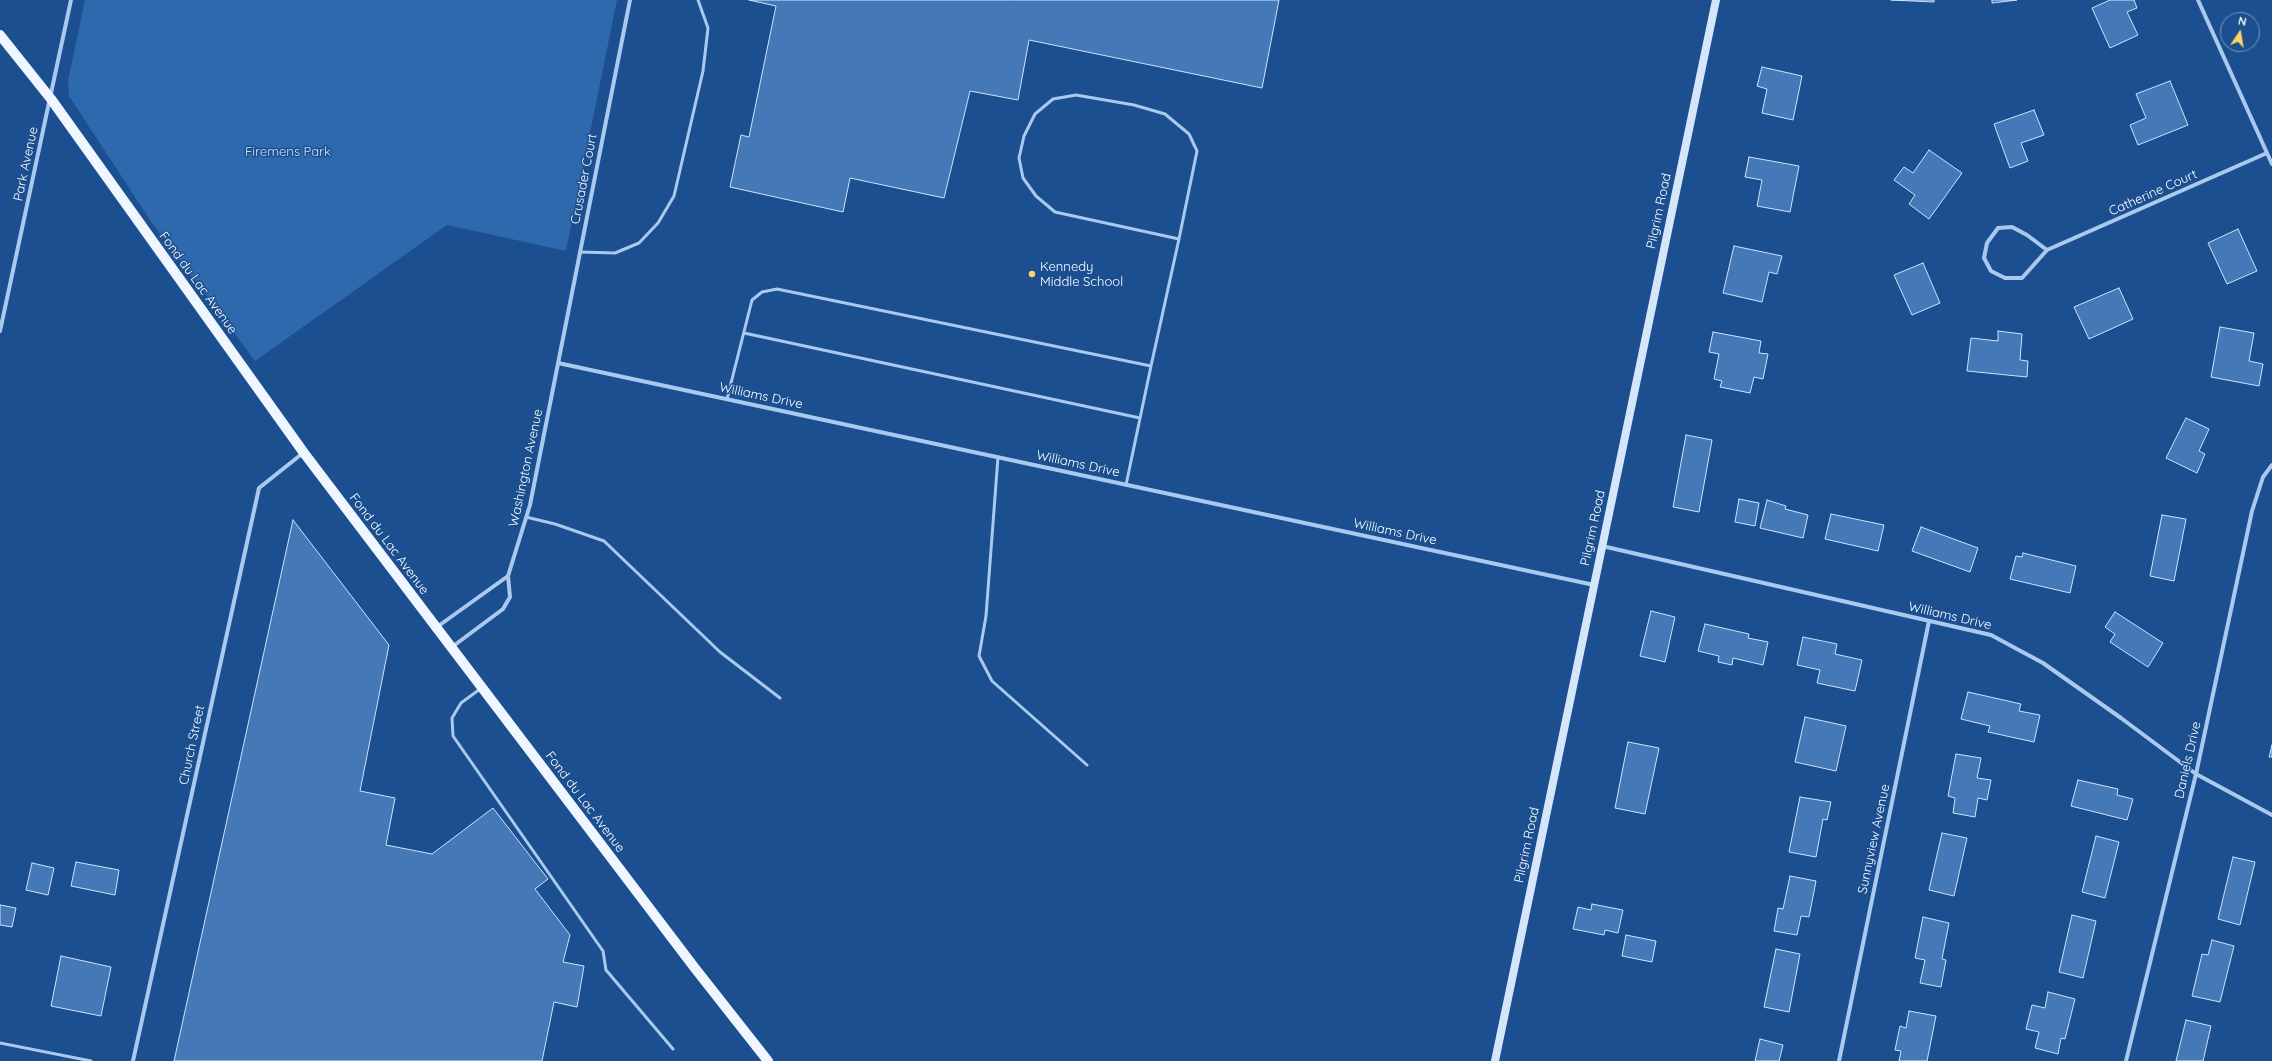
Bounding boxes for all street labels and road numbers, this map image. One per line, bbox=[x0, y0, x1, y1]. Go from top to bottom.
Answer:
street label: Park Avenue bbox=[11, 125, 41, 203]
street label: Crusader Court bbox=[568, 132, 600, 226]
street label: Catherine Court bbox=[2107, 167, 2199, 219]
street label: Pilgrim Road bbox=[1643, 172, 1675, 250]
street label: Fond du Lac Avenue bbox=[156, 229, 240, 337]
street label: Williams Drive bbox=[718, 380, 804, 412]
street label: Washington Avenue bbox=[506, 408, 546, 528]
street label: Williams Drive bbox=[1035, 448, 1121, 480]
street label: Pilgrim Road bbox=[1577, 489, 1609, 567]
street label: Fond du Lac Avenue bbox=[346, 490, 432, 598]
street label: Williams Drive bbox=[1352, 516, 1438, 548]
street label: Williams Drive bbox=[1907, 599, 1993, 633]
street label: Church Street bbox=[176, 704, 208, 786]
street label: Daniels Drive bbox=[2172, 720, 2204, 800]
street label: Fond du Lac Avenue bbox=[542, 748, 628, 856]
street label: Sunnyview Avenue bbox=[1855, 783, 1893, 895]
street label: Pilgrim Road bbox=[1511, 806, 1543, 884]

